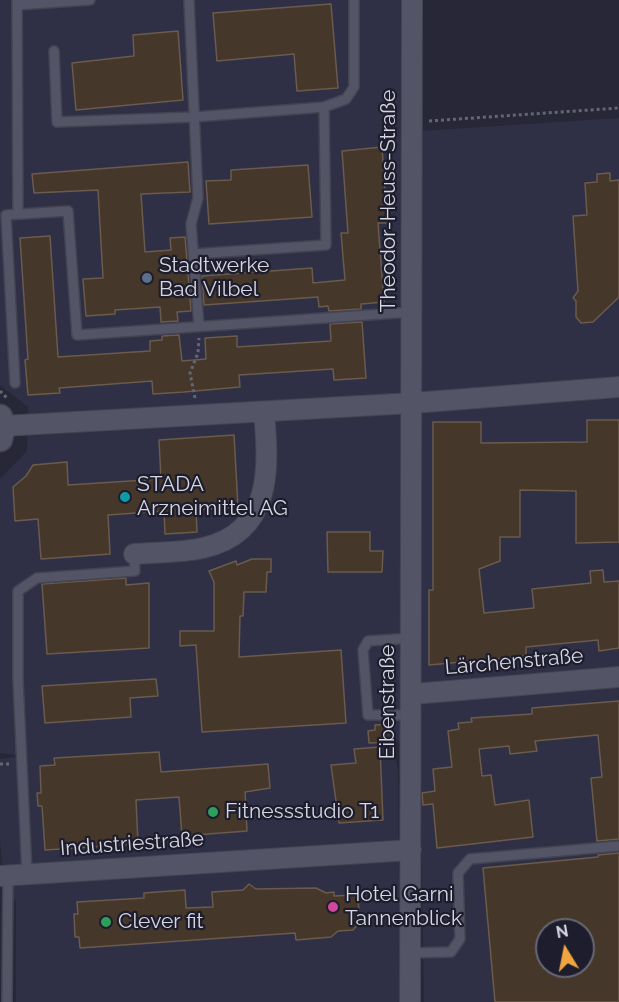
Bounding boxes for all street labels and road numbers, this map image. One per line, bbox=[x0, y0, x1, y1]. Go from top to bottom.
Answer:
street label: Theodor-Heuss-Straße bbox=[376, 90, 402, 312]
street label: Lärchenstraße bbox=[444, 643, 584, 681]
street label: Eibenstraße bbox=[375, 645, 401, 759]
street label: Industriestraße bbox=[59, 826, 205, 862]

